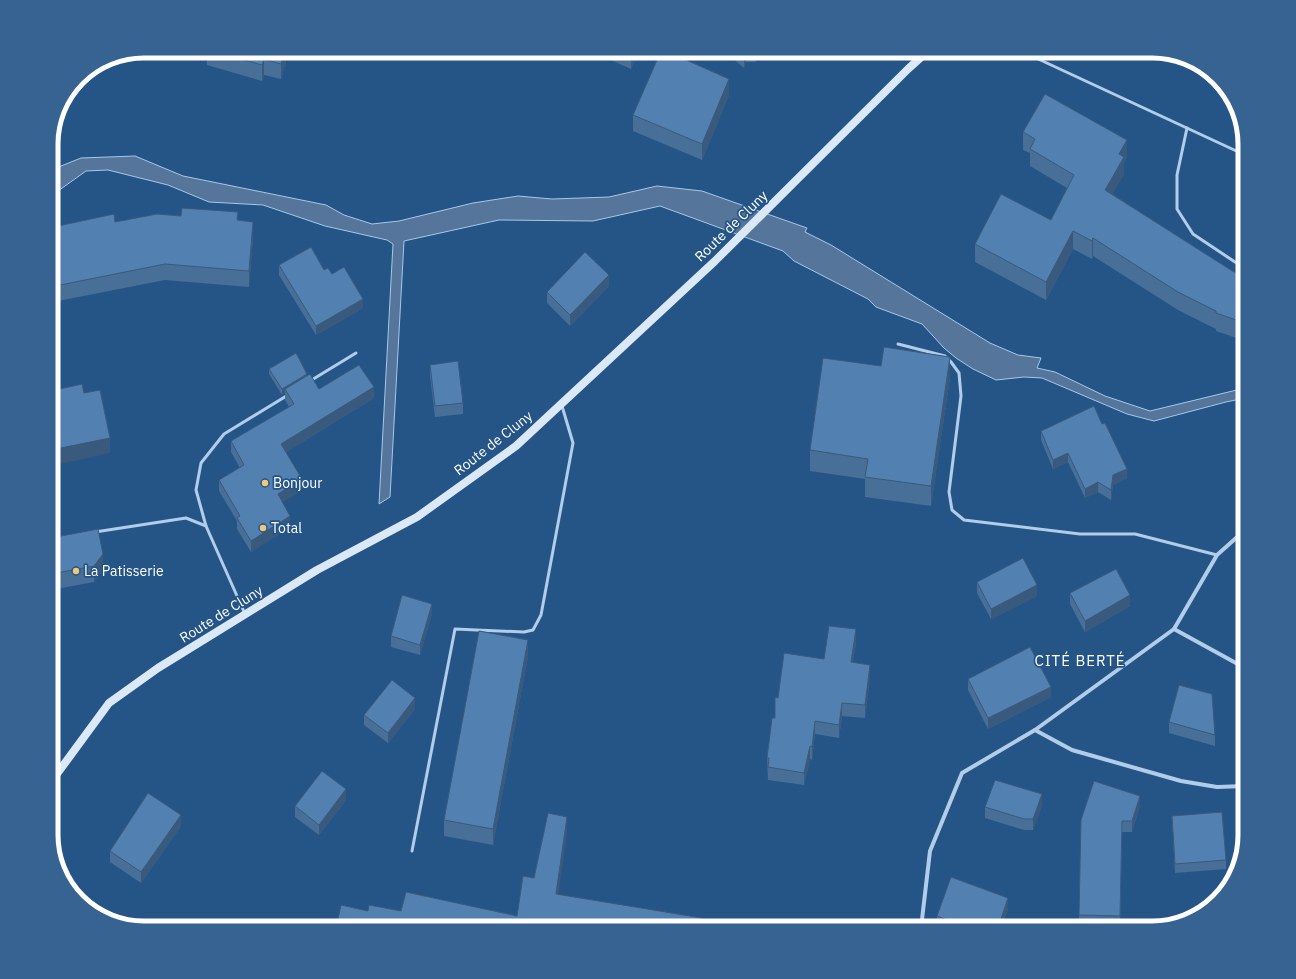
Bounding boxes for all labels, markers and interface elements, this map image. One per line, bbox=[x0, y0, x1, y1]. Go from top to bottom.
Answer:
street label: Route de Cluny bbox=[691, 187, 771, 265]
street label: Route de Cluny bbox=[450, 407, 536, 479]
place label: Bonjour bbox=[273, 474, 322, 492]
marker: Bonjour bbox=[260, 478, 270, 488]
place label: Total bbox=[271, 519, 302, 537]
marker: Total bbox=[258, 523, 268, 533]
place label: La Patisserie bbox=[84, 562, 164, 580]
marker: La Patisserie bbox=[71, 566, 81, 576]
street label: Route de Cluny bbox=[176, 581, 266, 647]
district label: CITÉ BERTÉ bbox=[1034, 651, 1126, 670]

